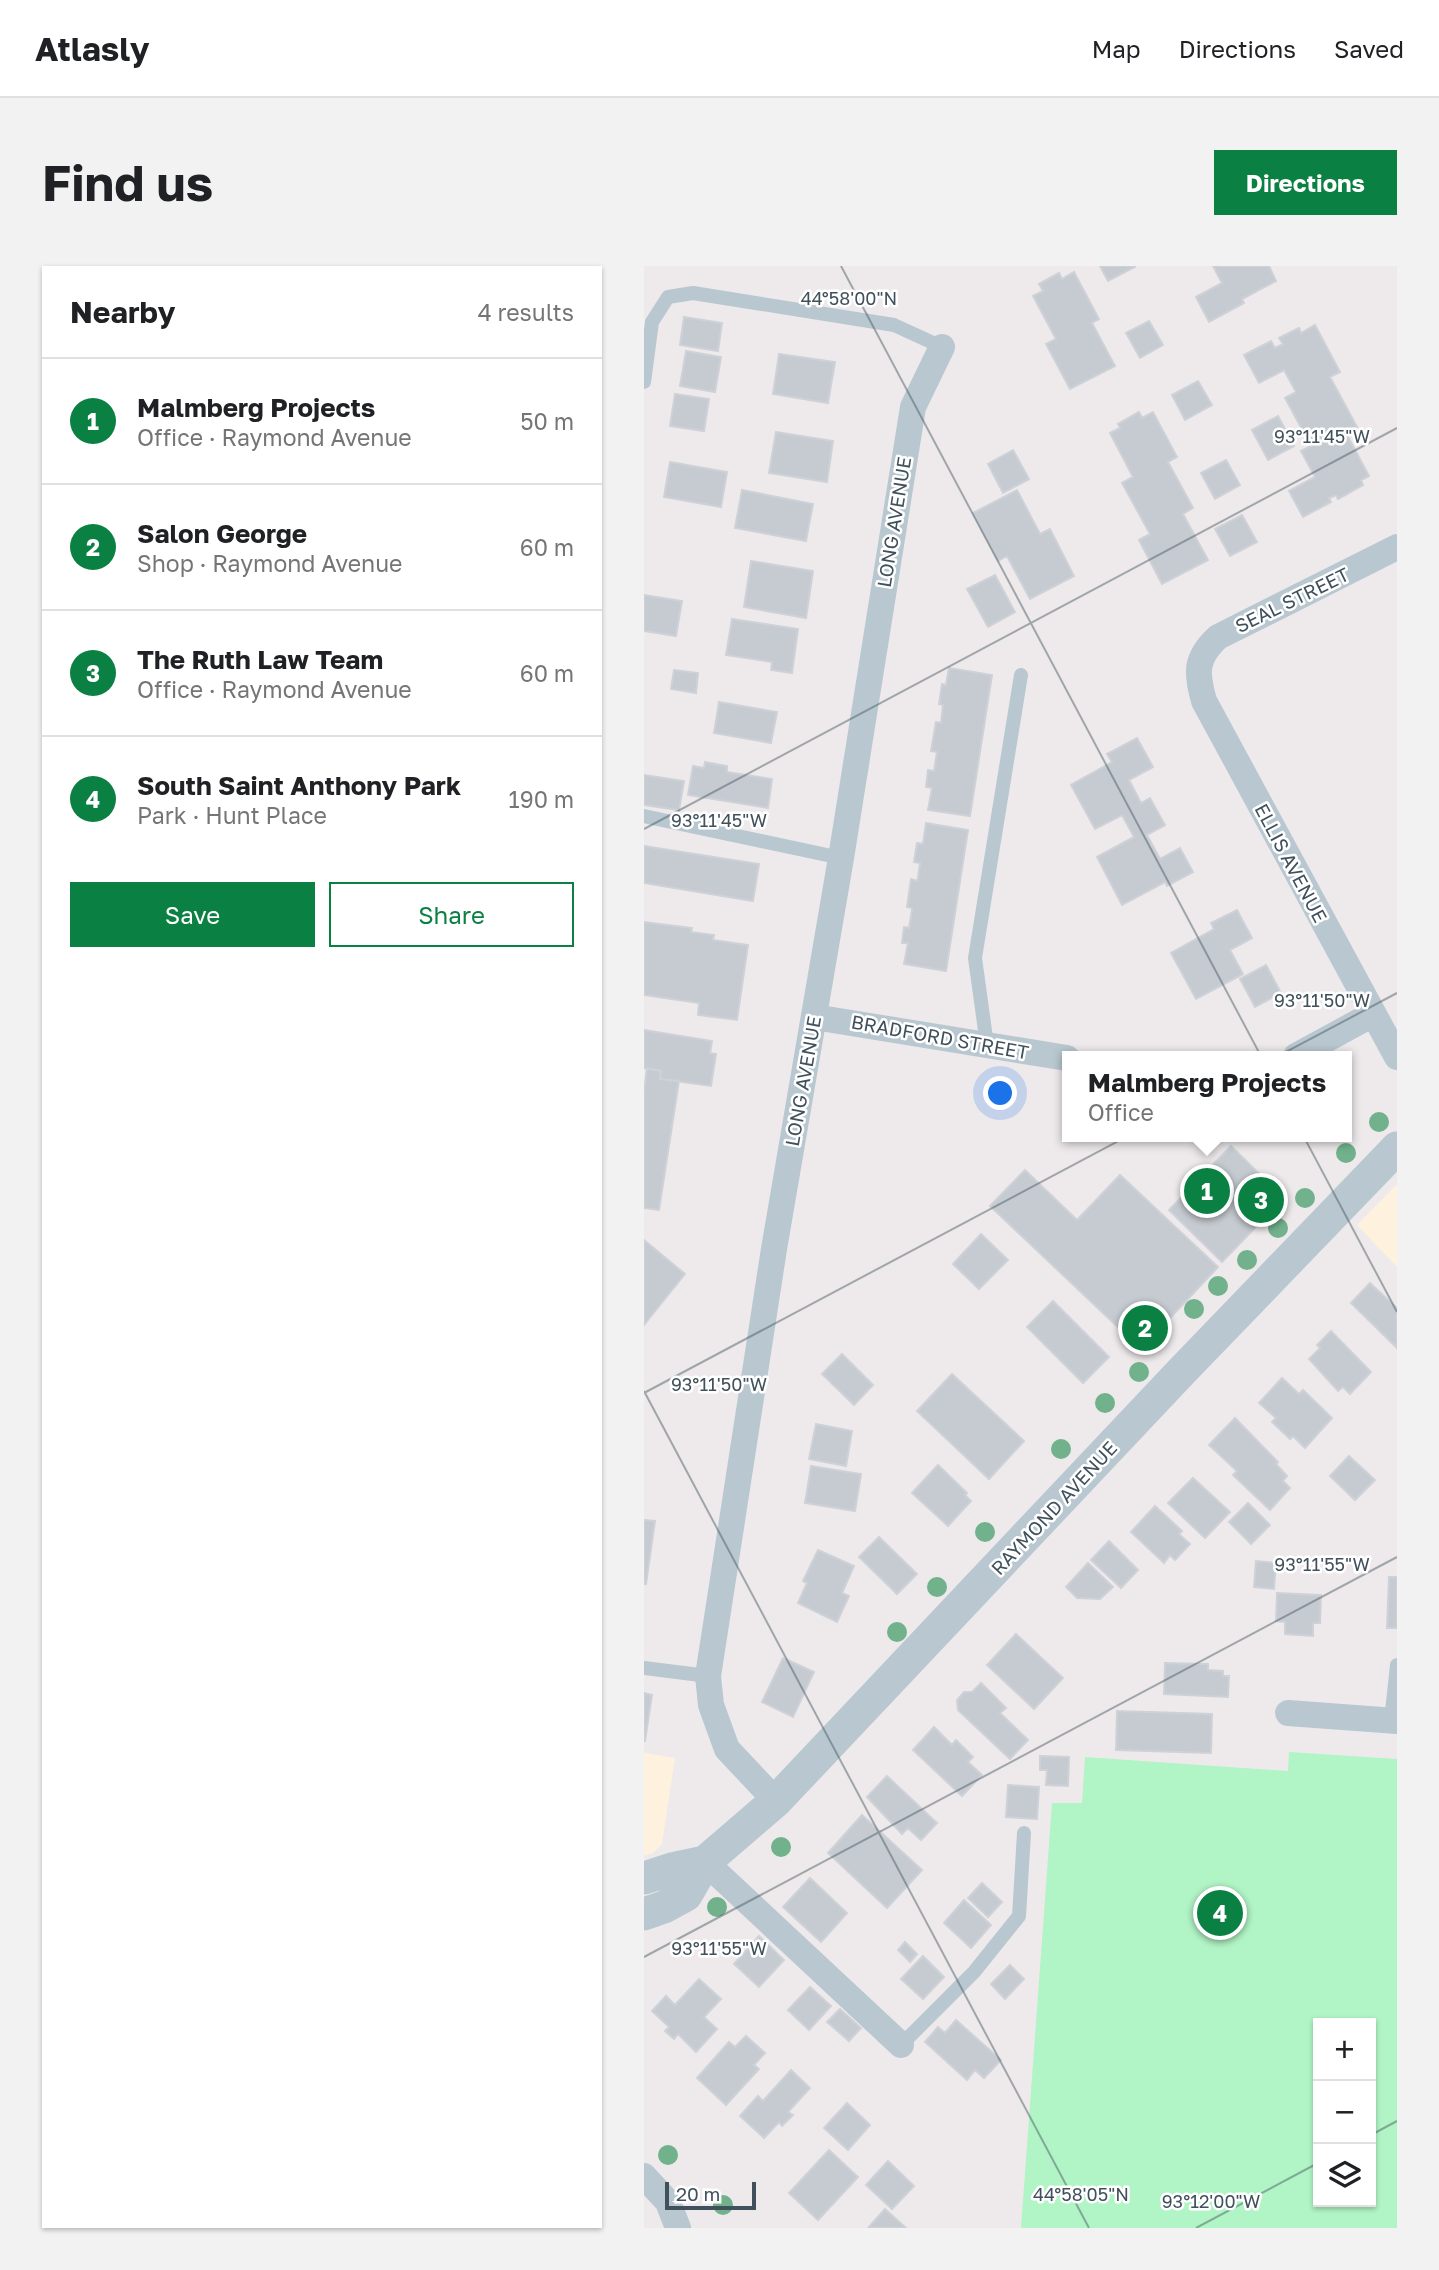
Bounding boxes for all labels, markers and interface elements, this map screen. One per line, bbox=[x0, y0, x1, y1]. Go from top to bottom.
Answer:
text: Atlasly bbox=[35, 29, 150, 68]
text: Map bbox=[1092, 34, 1141, 63]
text: Directions bbox=[1179, 34, 1296, 63]
text: Saved bbox=[1334, 34, 1404, 63]
button: Directions bbox=[1214, 150, 1397, 215]
text: Find us bbox=[42, 153, 213, 212]
text: 44°58'00"N bbox=[801, 287, 897, 309]
text: Nearby bbox=[70, 294, 175, 330]
text: 4 results bbox=[478, 298, 574, 326]
text: Malmberg Projects bbox=[137, 392, 375, 423]
text: 1 bbox=[87, 407, 99, 435]
text: 50 m bbox=[520, 407, 574, 435]
text: Office · Raymond Avenue bbox=[137, 423, 412, 451]
text: 93°11'45"W bbox=[1274, 425, 1370, 447]
street label: LONG AVENUE bbox=[872, 455, 915, 589]
text: Salon George bbox=[137, 518, 307, 549]
text: 2 bbox=[86, 533, 100, 561]
text: 60 m bbox=[520, 533, 574, 561]
text: Shop · Raymond Avenue bbox=[137, 549, 402, 577]
street label: SEAL STREET bbox=[1231, 562, 1353, 637]
text: The Ruth Law Team bbox=[137, 644, 383, 675]
text: 3 bbox=[86, 659, 100, 687]
text: 60 m bbox=[520, 659, 574, 687]
text: Office · Raymond Avenue bbox=[137, 675, 412, 703]
text: South Saint Anthony Park bbox=[137, 770, 461, 801]
text: 4 bbox=[86, 785, 100, 813]
text: 190 m bbox=[509, 785, 574, 813]
street label: ELLIS AVENUE bbox=[1250, 799, 1332, 926]
text: Park · Hunt Place bbox=[137, 801, 327, 829]
text: 93°11'45"W bbox=[671, 809, 767, 831]
button: Save bbox=[70, 882, 315, 947]
button: Share bbox=[329, 882, 574, 947]
text: 93°11'50"W bbox=[1274, 989, 1370, 1011]
street label: BRADFORD STREET bbox=[850, 1010, 1031, 1063]
street label: LONG AVENUE bbox=[780, 1014, 825, 1148]
popup bbox=[1062, 1051, 1352, 1142]
text: Malmberg Projects bbox=[1088, 1067, 1326, 1098]
your location bbox=[983, 1076, 1017, 1110]
text: Office bbox=[1088, 1098, 1154, 1126]
pin: 1 bbox=[1184, 1165, 1230, 1217]
pin: 3 bbox=[1238, 1174, 1284, 1226]
pin: 2 bbox=[1122, 1302, 1168, 1354]
text: 93°11'50"W bbox=[671, 1373, 767, 1395]
street label: RAYMOND AVENUE bbox=[986, 1436, 1121, 1579]
text: 93°11'55"W bbox=[1274, 1553, 1370, 1575]
pin: 4 bbox=[1197, 1887, 1243, 1939]
text: 93°11'55"W bbox=[671, 1937, 767, 1959]
map controls bbox=[1313, 2018, 1376, 2207]
button: + bbox=[1313, 2018, 1376, 2081]
button: − bbox=[1313, 2081, 1376, 2144]
button: layers bbox=[1313, 2144, 1376, 2207]
scale bar bbox=[665, 2179, 756, 2211]
text: 20 m bbox=[676, 2182, 720, 2205]
text: 44°58'05"N bbox=[1033, 2183, 1129, 2205]
text: 93°12'00"W bbox=[1162, 2190, 1260, 2212]

